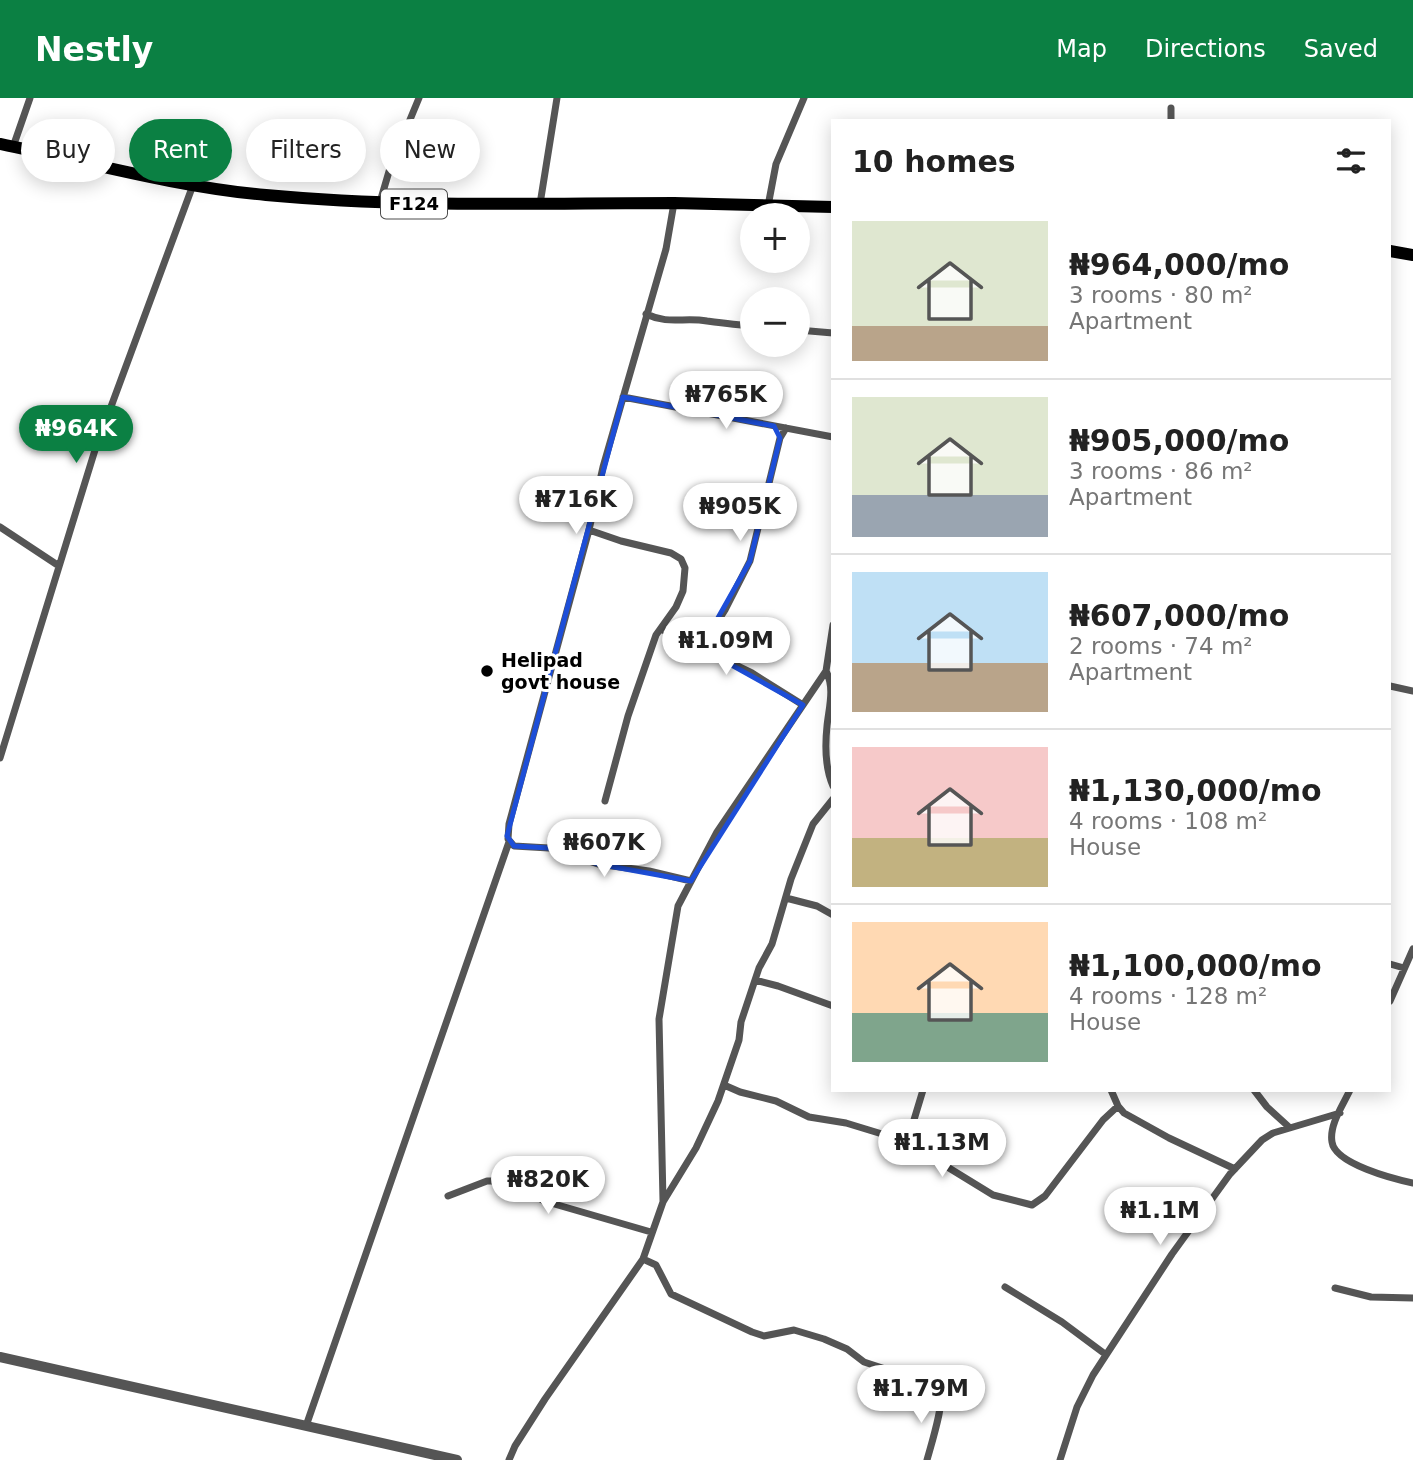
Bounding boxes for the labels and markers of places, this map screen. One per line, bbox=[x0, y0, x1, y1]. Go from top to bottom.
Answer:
pin: ₦765K bbox=[677, 372, 775, 431]
pin: ₦964K bbox=[27, 406, 125, 465]
pin: ₦716K bbox=[527, 476, 625, 536]
pin: ₦905K bbox=[691, 484, 789, 543]
pin: ₦1.09M bbox=[669, 618, 783, 677]
place label: Helipad govt house bbox=[501, 649, 620, 693]
marker: Helipad govt house bbox=[479, 663, 495, 679]
pin: ₦607K bbox=[555, 820, 653, 879]
pin: ₦1.13M bbox=[885, 1119, 999, 1179]
pin: ₦820K bbox=[499, 1156, 597, 1216]
pin: ₦1.1M bbox=[1111, 1188, 1209, 1247]
pin: ₦1.79M bbox=[864, 1366, 978, 1425]

